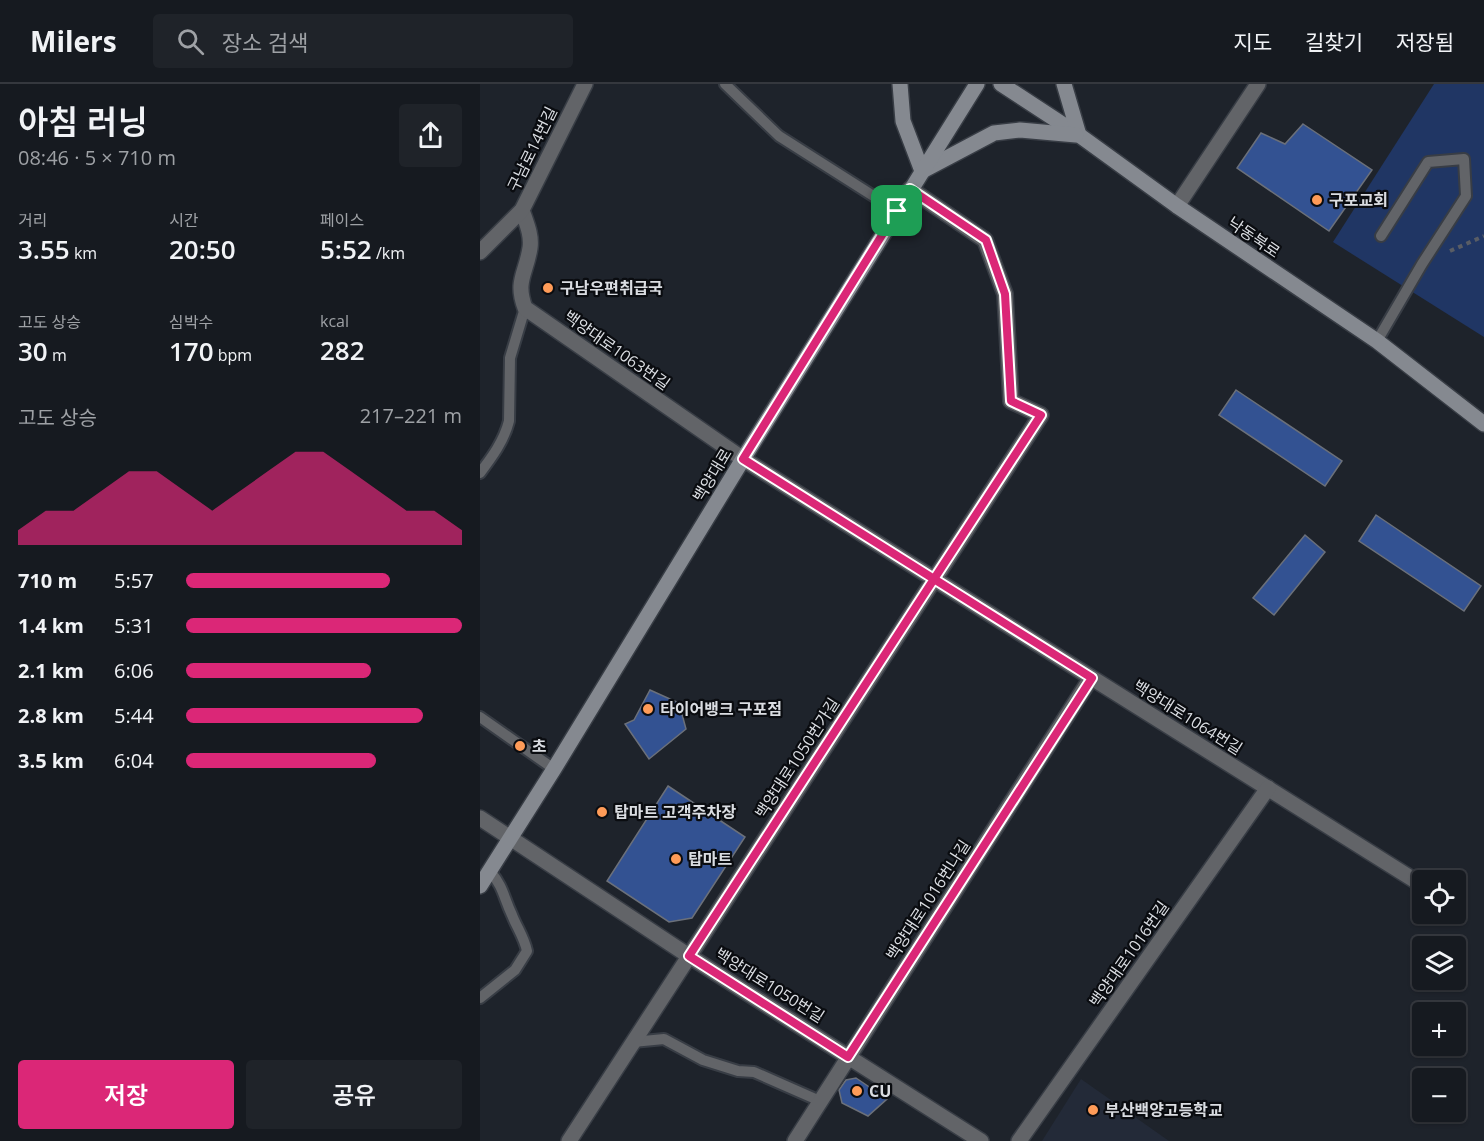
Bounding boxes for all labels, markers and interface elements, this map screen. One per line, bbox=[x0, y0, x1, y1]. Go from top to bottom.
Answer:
search box bbox=[153, 14, 573, 68]
text: Milers bbox=[30, 22, 117, 60]
icon: search bbox=[174, 25, 207, 58]
text: 장소 검색 bbox=[222, 27, 308, 57]
text: 지도 bbox=[1233, 28, 1272, 56]
text: 길찾기 bbox=[1305, 28, 1363, 56]
text: 저장됨 bbox=[1396, 28, 1454, 56]
text: 아침 러닝 bbox=[18, 99, 148, 144]
street label: 구남로14번길 bbox=[502, 103, 562, 195]
button: share bbox=[399, 104, 462, 167]
text: 08:46 · 5 × 710 m bbox=[18, 144, 176, 171]
pin bbox=[871, 185, 922, 236]
place label: 구포교회 bbox=[1329, 189, 1388, 211]
marker: 구포교회 bbox=[1310, 193, 1324, 207]
icon: arrive bbox=[880, 194, 913, 227]
text: 거리 bbox=[18, 209, 47, 231]
text: 시간 bbox=[169, 209, 198, 231]
text: 페이스 bbox=[320, 209, 364, 231]
street label: 낙동북로 bbox=[1223, 211, 1285, 263]
text: 3.55 bbox=[18, 231, 70, 267]
text: 20:50 bbox=[169, 231, 236, 267]
text: 5:52 bbox=[320, 231, 372, 267]
text: km bbox=[70, 242, 97, 264]
text: /km bbox=[372, 242, 405, 264]
place label: 구남우편취급국 bbox=[560, 277, 663, 299]
marker: 구남우편취급국 bbox=[541, 281, 555, 295]
street label: 백양대로1063번길 bbox=[560, 305, 674, 395]
text: kcal bbox=[320, 310, 349, 332]
text: 고도 상승 bbox=[18, 311, 81, 333]
text: 심박수 bbox=[169, 311, 213, 333]
text: 282 bbox=[320, 332, 365, 368]
text: 30 bbox=[18, 333, 48, 369]
text: 170 bbox=[169, 333, 214, 369]
text: m bbox=[48, 344, 67, 366]
text: bpm bbox=[214, 344, 252, 366]
text: 217–221 m bbox=[360, 402, 462, 429]
text: 고도 상승 bbox=[18, 404, 97, 431]
street label: 백양대로 bbox=[687, 444, 737, 506]
text: 710 m bbox=[18, 567, 77, 594]
text: 5:57 bbox=[114, 567, 154, 594]
text: 1.4 km bbox=[18, 612, 84, 639]
text: 5:31 bbox=[114, 612, 154, 639]
text: 2.1 km bbox=[18, 657, 84, 684]
text: 6:06 bbox=[114, 657, 154, 684]
street label: 백양대로1064번길 bbox=[1129, 675, 1247, 759]
street label: 백양대로1050번가길 bbox=[750, 693, 844, 823]
place label: 타이어뱅크 구포점 bbox=[660, 698, 782, 720]
text: 2.8 km bbox=[18, 702, 84, 729]
text: 5:44 bbox=[114, 702, 154, 729]
marker: 타이어뱅크 구포점 bbox=[641, 702, 655, 716]
place label: 초 bbox=[532, 735, 547, 757]
marker: 초 bbox=[513, 739, 527, 753]
text: 3.5 km bbox=[18, 747, 84, 774]
text: 6:04 bbox=[114, 747, 154, 774]
place label: 탑마트 고객주차장 bbox=[614, 801, 736, 823]
marker: 탑마트 고객주차장 bbox=[595, 805, 609, 819]
street label: 백양대로1016번나길 bbox=[881, 835, 975, 965]
place label: 탑마트 bbox=[688, 848, 732, 870]
marker: 탑마트 bbox=[669, 852, 683, 866]
map controls bbox=[1412, 870, 1466, 1122]
button: locate bbox=[1412, 870, 1466, 924]
street label: 백양대로1016번길 bbox=[1084, 897, 1174, 1011]
button: layers bbox=[1412, 936, 1466, 990]
street label: 백양대로1050번길 bbox=[711, 943, 829, 1027]
button: + bbox=[1412, 1002, 1466, 1056]
button: 저장 bbox=[18, 1060, 234, 1129]
button: 공유 bbox=[246, 1060, 462, 1129]
button: − bbox=[1412, 1068, 1466, 1122]
place label: CU bbox=[869, 1080, 891, 1102]
marker: CU bbox=[850, 1084, 864, 1098]
place label: 부산백양고등학교 bbox=[1105, 1099, 1223, 1121]
marker: 부산백양고등학교 bbox=[1086, 1103, 1100, 1117]

